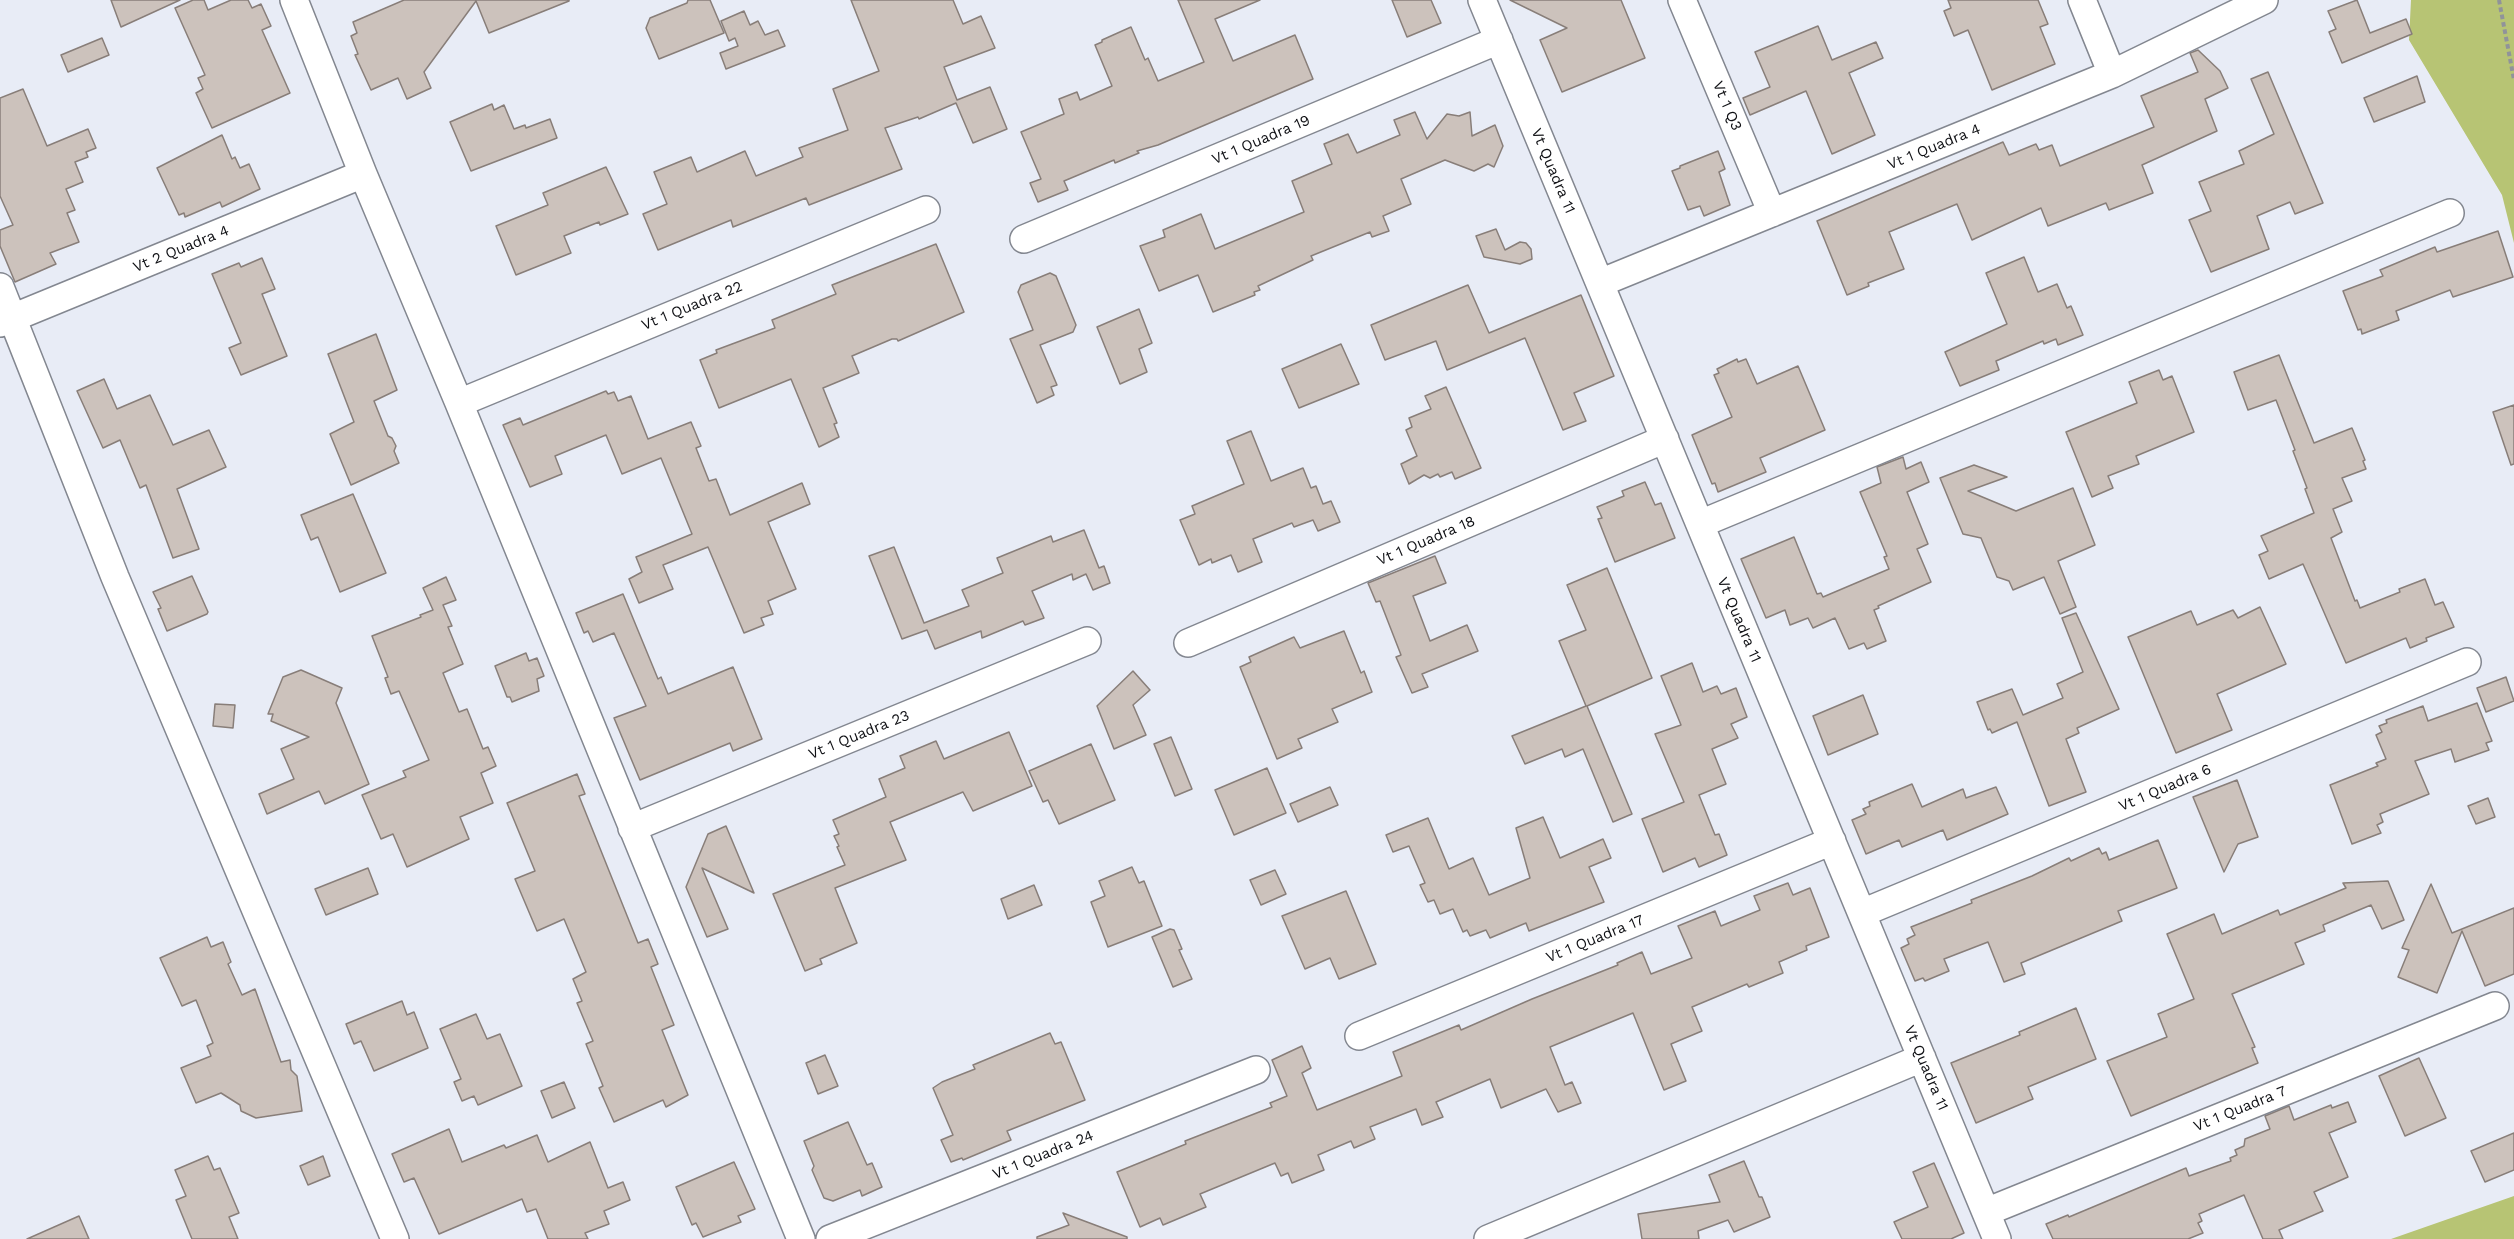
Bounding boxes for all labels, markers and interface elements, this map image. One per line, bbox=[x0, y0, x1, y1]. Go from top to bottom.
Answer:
street label: Vt 1 Q3 bbox=[1709, 79, 1745, 133]
street label: Vt 1 Quadra 19 bbox=[1209, 111, 1313, 169]
street label: Vt 1 Quadra 4 bbox=[1885, 120, 1983, 174]
street label: Vt Quadra 11 bbox=[1527, 126, 1579, 216]
street label: Vt 2 Quadra 4 bbox=[130, 222, 232, 276]
street label: Vt 1 Quadra 22 bbox=[639, 278, 745, 334]
street label: Vt 1 Quadra 18 bbox=[1374, 512, 1478, 570]
street label: Vt Quadra 11 bbox=[1713, 575, 1765, 665]
street label: Vt 1 Quadra 23 bbox=[806, 707, 912, 763]
street label: Vt 1 Quadra 6 bbox=[2116, 760, 2214, 816]
street label: Vt 1 Quadra 17 bbox=[1543, 911, 1647, 967]
street label: Vt Quadra 11 bbox=[1900, 1023, 1952, 1113]
street label: Vt 1 Quadra 7 bbox=[2191, 1082, 2289, 1136]
street label: Vt 1 Quadra 24 bbox=[990, 1127, 1096, 1183]

